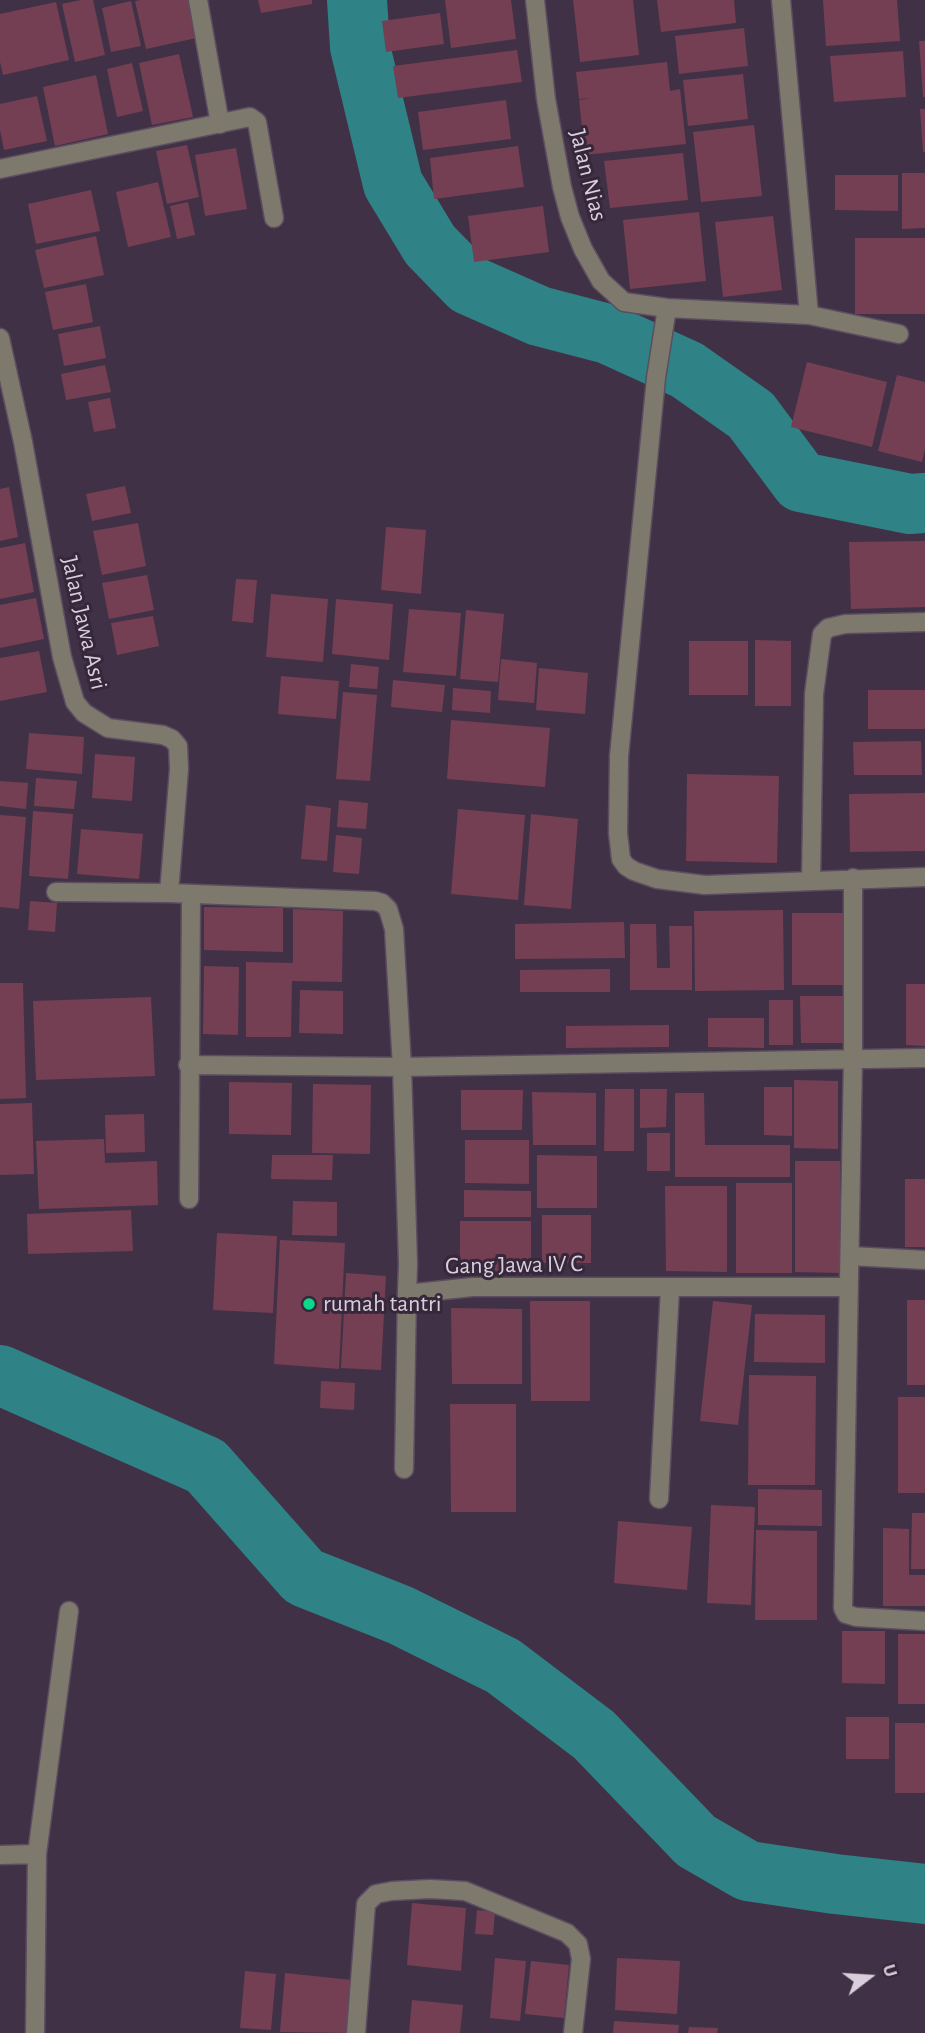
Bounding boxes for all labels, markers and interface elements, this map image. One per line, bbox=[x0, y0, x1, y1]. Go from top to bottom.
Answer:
street label: Jalan Nias bbox=[563, 126, 613, 224]
street label: Jalan Jawa Asri bbox=[55, 553, 113, 693]
street label: Gang Jawa IV C bbox=[445, 1249, 583, 1281]
place label: rumah tantri bbox=[323, 1290, 442, 1318]
marker: rumah tantri bbox=[301, 1296, 317, 1312]
north arrow bbox=[834, 1942, 904, 2012]
text: U bbox=[879, 1962, 900, 1979]

